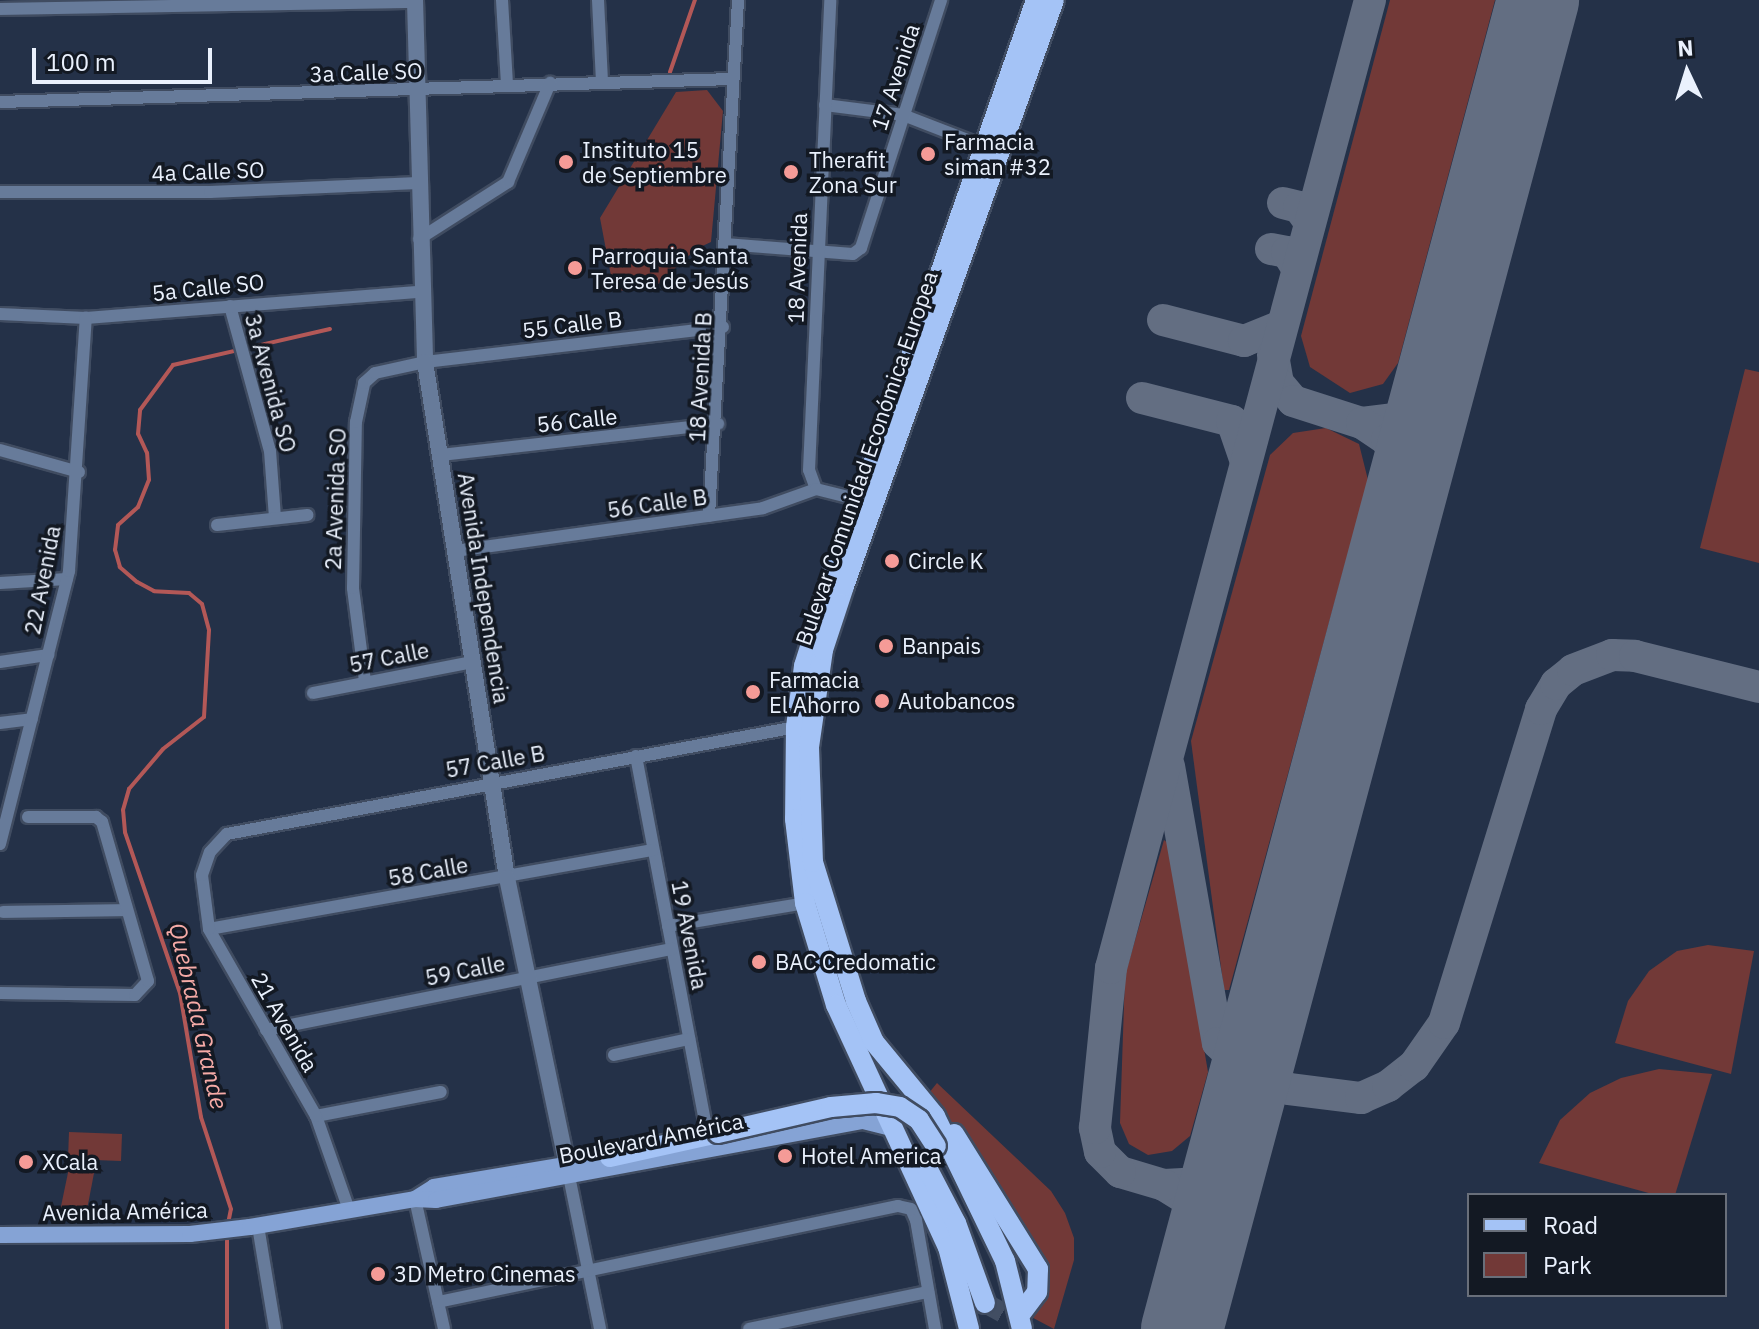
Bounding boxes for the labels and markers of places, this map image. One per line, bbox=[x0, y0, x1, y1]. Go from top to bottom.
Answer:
place label: Farmacia siman #32 bbox=[944, 128, 1051, 180]
place label: Instituto 15 de Septiembre bbox=[582, 136, 727, 188]
marker: Farmacia siman #32 bbox=[919, 145, 937, 163]
place label: Therafit Zona Sur bbox=[809, 146, 897, 198]
marker: Instituto 15 de Septiembre bbox=[557, 153, 575, 171]
marker: Therafit Zona Sur bbox=[780, 161, 802, 183]
place label: Parroquia Santa Teresa de Jesús bbox=[591, 242, 749, 294]
marker: Parroquia Santa Teresa de Jesús bbox=[566, 259, 584, 277]
place label: Circle K bbox=[908, 548, 983, 574]
marker: Circle K bbox=[883, 552, 901, 570]
place label: Banpais bbox=[902, 633, 981, 659]
marker: Banpais bbox=[877, 637, 895, 655]
place label: Farmacia El Ahorro bbox=[769, 666, 860, 718]
marker: Farmacia El Ahorro bbox=[744, 683, 762, 701]
place label: Autobancos bbox=[898, 688, 1016, 714]
marker: Autobancos bbox=[873, 692, 891, 710]
place label: BAC Credomatic bbox=[775, 949, 936, 975]
marker: BAC Credomatic bbox=[750, 953, 768, 971]
place label: Hotel America bbox=[801, 1143, 942, 1169]
marker: Hotel America bbox=[776, 1147, 794, 1165]
place label: XCala bbox=[42, 1149, 98, 1175]
marker: XCala bbox=[17, 1153, 35, 1171]
place label: 3D Metro Cinemas bbox=[394, 1261, 576, 1287]
marker: 3D Metro Cinemas bbox=[369, 1265, 387, 1283]

